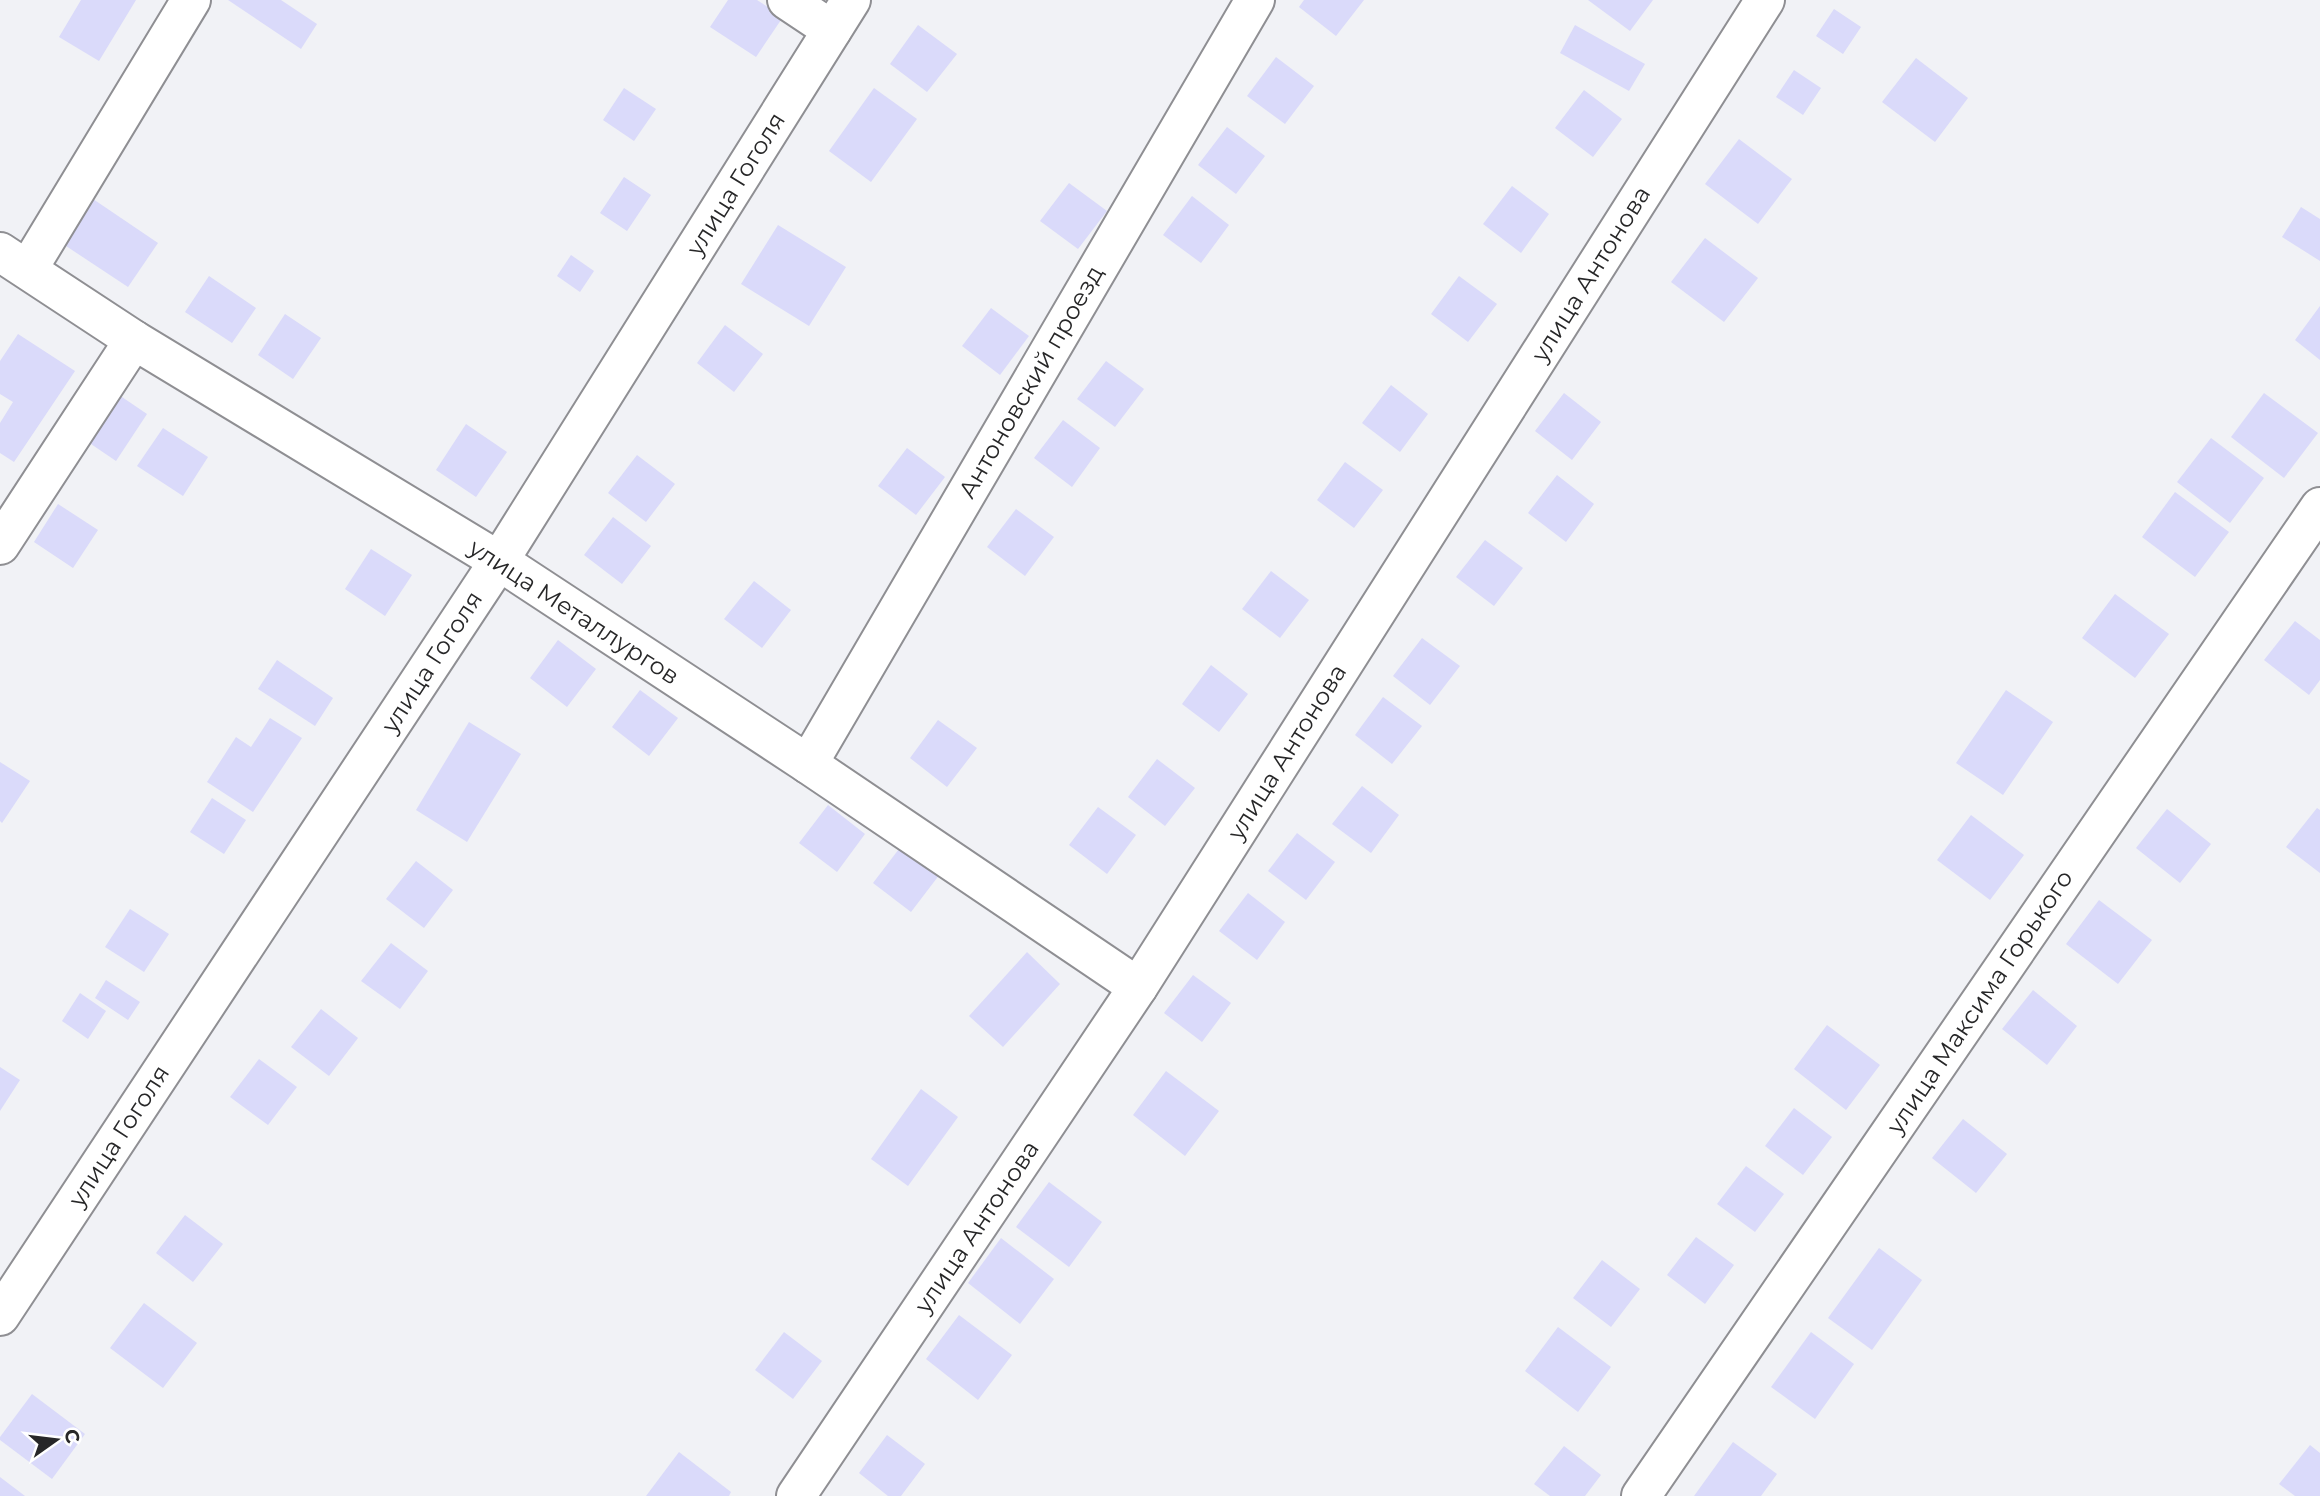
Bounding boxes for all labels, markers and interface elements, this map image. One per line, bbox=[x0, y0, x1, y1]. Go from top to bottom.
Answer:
street label: улица Гоголя bbox=[680, 107, 791, 261]
street label: улица Антонова bbox=[1524, 181, 1656, 368]
street label: Антоновский проезд bbox=[952, 260, 1109, 503]
street label: улица Металлургов bbox=[463, 532, 685, 690]
street label: улица Гоголя bbox=[374, 585, 488, 739]
street label: улица Антонова bbox=[1220, 659, 1352, 846]
street label: улица Максима Горького bbox=[1880, 864, 2079, 1140]
street label: улица Гоголя bbox=[61, 1059, 175, 1213]
street label: улица Антонова bbox=[908, 1135, 1045, 1319]
north arrow bbox=[21, 1405, 91, 1475]
text: С bbox=[59, 1427, 85, 1446]

